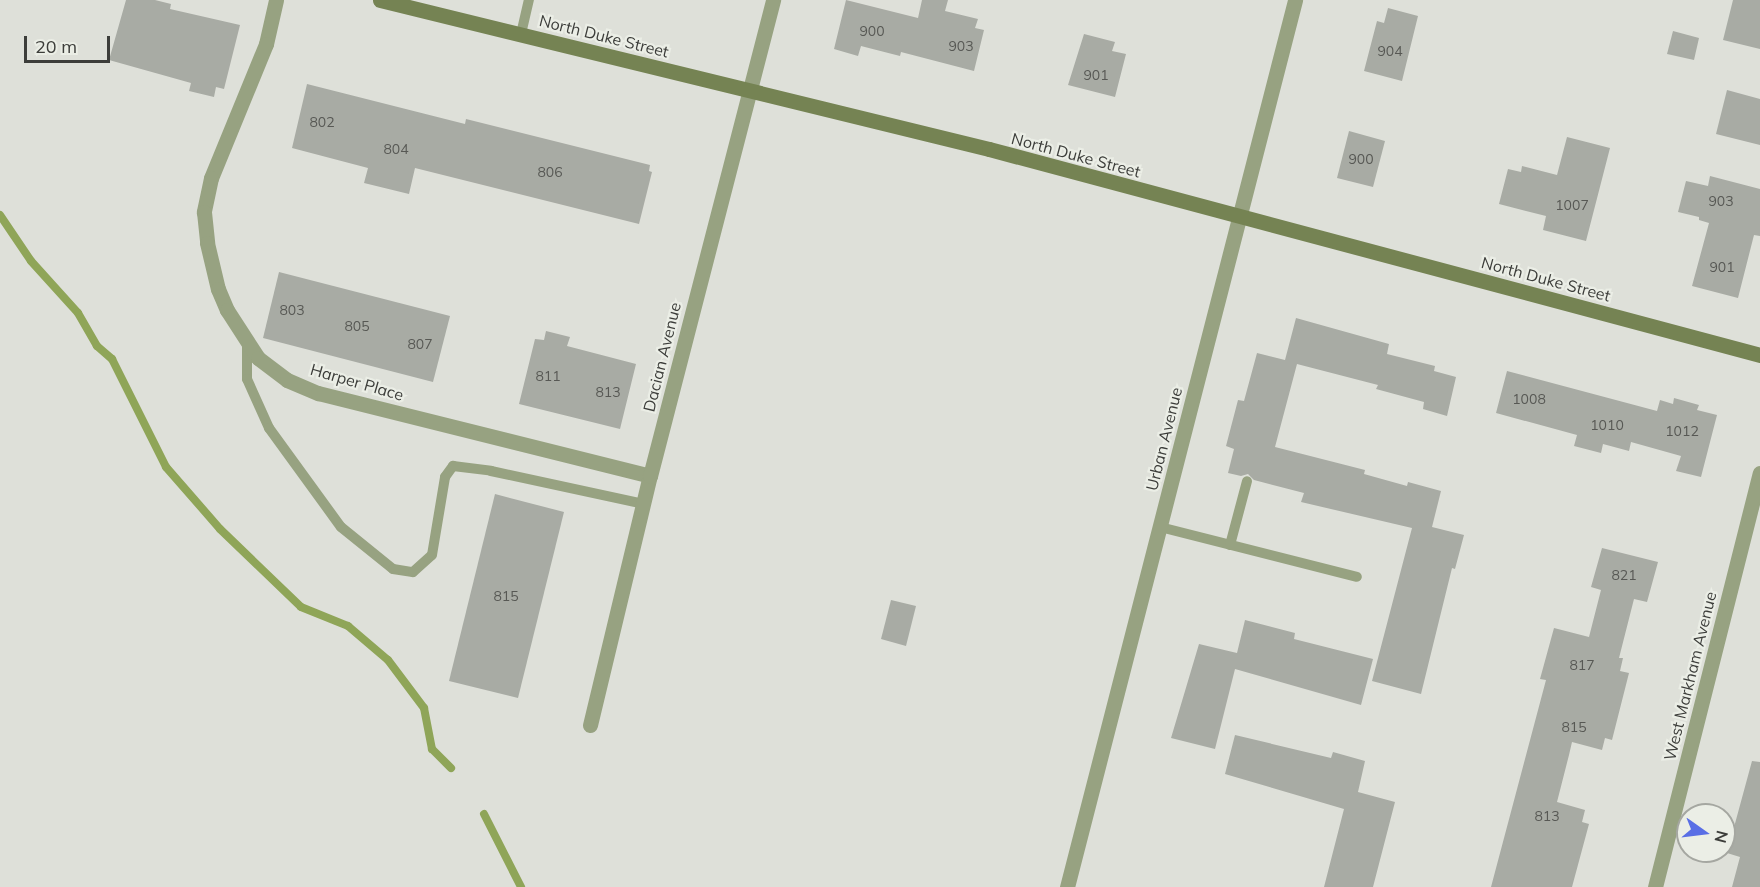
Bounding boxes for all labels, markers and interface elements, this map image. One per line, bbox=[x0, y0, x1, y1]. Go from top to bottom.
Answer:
street label: North Duke Street bbox=[537, 11, 671, 61]
house number: 900 bbox=[859, 23, 885, 39]
scale bar bbox=[27, 24, 112, 62]
text: 20 m bbox=[35, 35, 77, 58]
house number: 903 bbox=[948, 38, 974, 54]
house number: 904 bbox=[1377, 43, 1403, 59]
house number: 901 bbox=[1083, 67, 1109, 83]
house number: 802 bbox=[309, 114, 335, 130]
street label: North Duke Street bbox=[1009, 129, 1143, 181]
house number: 804 bbox=[383, 141, 409, 157]
house number: 900 bbox=[1348, 151, 1374, 167]
house number: 806 bbox=[537, 164, 563, 180]
house number: 903 bbox=[1708, 193, 1734, 209]
house number: 1007 bbox=[1555, 197, 1589, 213]
street label: North Duke Street bbox=[1479, 253, 1613, 305]
house number: 901 bbox=[1709, 259, 1735, 275]
street label: Dacian Avenue bbox=[639, 300, 685, 414]
house number: 803 bbox=[279, 302, 305, 318]
house number: 805 bbox=[344, 318, 370, 334]
house number: 807 bbox=[407, 336, 433, 352]
street label: Harper Place bbox=[308, 360, 406, 404]
house number: 811 bbox=[535, 368, 561, 384]
house number: 813 bbox=[595, 384, 621, 400]
street label: Urban Avenue bbox=[1142, 385, 1186, 493]
house number: 1008 bbox=[1512, 391, 1546, 407]
house number: 1010 bbox=[1590, 417, 1624, 433]
house number: 1012 bbox=[1665, 423, 1699, 439]
house number: 821 bbox=[1611, 567, 1637, 583]
house number: 815 bbox=[493, 588, 519, 604]
street label: West Markham Avenue bbox=[1660, 590, 1720, 762]
house number: 817 bbox=[1569, 657, 1595, 673]
house number: 815 bbox=[1561, 719, 1587, 735]
north arrow bbox=[1676, 803, 1736, 863]
house number: 813 bbox=[1534, 808, 1560, 824]
text: N bbox=[1710, 829, 1733, 845]

